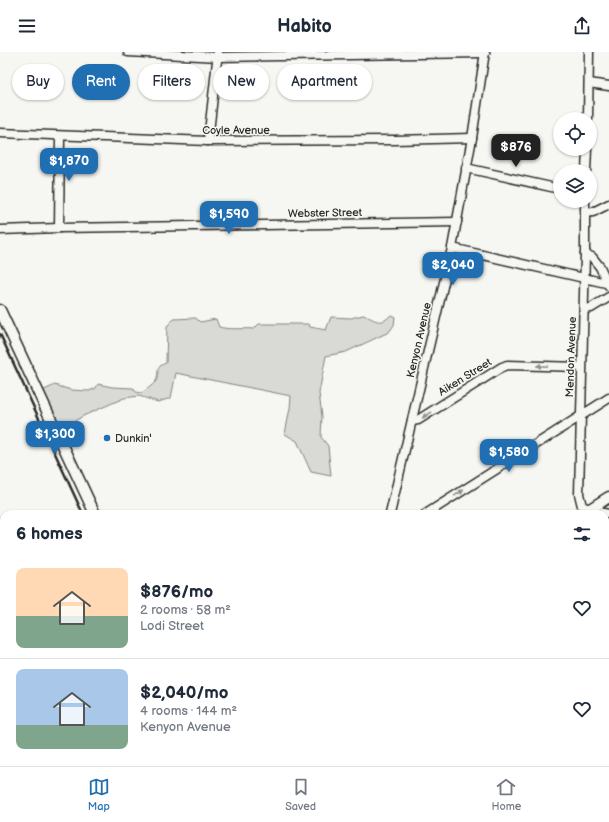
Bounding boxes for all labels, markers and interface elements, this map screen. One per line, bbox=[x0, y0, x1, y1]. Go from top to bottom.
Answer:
icon: menu bbox=[16, 15, 38, 37]
icon: share bbox=[571, 15, 593, 37]
text: Habito bbox=[277, 16, 332, 37]
chip: Buy bbox=[12, 64, 64, 100]
chip: Rent bbox=[72, 64, 130, 100]
chip: Filters bbox=[138, 64, 205, 100]
chip: New bbox=[213, 64, 269, 100]
chip: Apartment bbox=[277, 64, 372, 100]
map controls bbox=[553, 112, 597, 208]
button: locate bbox=[553, 112, 597, 156]
street label: Coyle Avenue bbox=[202, 124, 270, 137]
pin: $876 bbox=[492, 134, 540, 168]
text: $876 bbox=[500, 139, 532, 155]
pin: $1,870 bbox=[36, 148, 102, 182]
text: $1,870 bbox=[49, 153, 89, 169]
button: layers bbox=[553, 164, 597, 208]
pin: $1,590 bbox=[196, 201, 262, 235]
text: $1,590 bbox=[209, 206, 249, 222]
street label: Webster Street bbox=[288, 206, 363, 220]
pin: $2,040 bbox=[420, 252, 486, 286]
text: $2,040 bbox=[431, 257, 475, 273]
street label: Kenyon Avenue bbox=[404, 301, 434, 379]
street label: Mendon Avenue bbox=[563, 316, 579, 398]
street label: Aiken Street bbox=[436, 355, 494, 398]
one-way arrow bbox=[535, 363, 548, 369]
one-way arrow bbox=[421, 411, 432, 418]
pin: $1,300 bbox=[22, 421, 88, 455]
text: $1,300 bbox=[35, 426, 75, 442]
place label: Dunkin' bbox=[115, 432, 152, 445]
marker: Dunkin' bbox=[102, 433, 112, 443]
pin: $1,580 bbox=[476, 439, 542, 473]
text: $1,580 bbox=[489, 444, 529, 460]
one-way arrow bbox=[453, 489, 464, 497]
icon: filters bbox=[571, 523, 593, 545]
text: 6 homes bbox=[16, 524, 83, 544]
text: $876/mo bbox=[140, 582, 213, 602]
icon: home bbox=[48, 584, 96, 632]
icon: heart bbox=[571, 597, 593, 619]
text: 2 rooms · 58 m² bbox=[140, 602, 231, 618]
text: Lodi Street bbox=[140, 618, 204, 634]
text: $2,040/mo bbox=[140, 683, 229, 703]
icon: home bbox=[48, 685, 96, 733]
icon: heart bbox=[571, 698, 593, 720]
text: 4 rooms · 144 m² bbox=[140, 703, 237, 719]
text: Kenyon Avenue bbox=[140, 719, 231, 735]
tab: Map bbox=[88, 776, 110, 813]
tab: Saved bbox=[285, 776, 316, 813]
tab: Home bbox=[491, 776, 521, 813]

